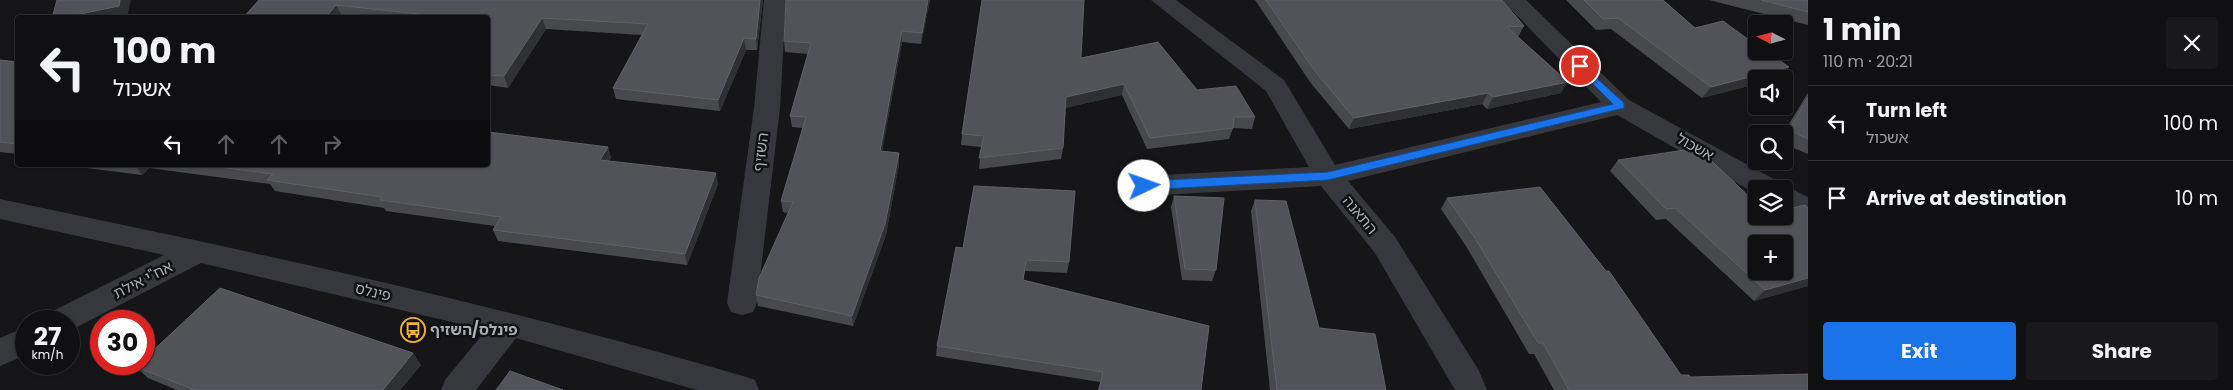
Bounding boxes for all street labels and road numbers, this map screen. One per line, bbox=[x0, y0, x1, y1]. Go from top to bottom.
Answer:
street label: אשכול bbox=[1673, 128, 1718, 165]
street label: השזיף bbox=[748, 131, 773, 173]
street label: התאנה bbox=[1338, 191, 1383, 238]
street label: אח"י אילת bbox=[110, 256, 176, 303]
street label: פינלס bbox=[353, 277, 393, 306]

